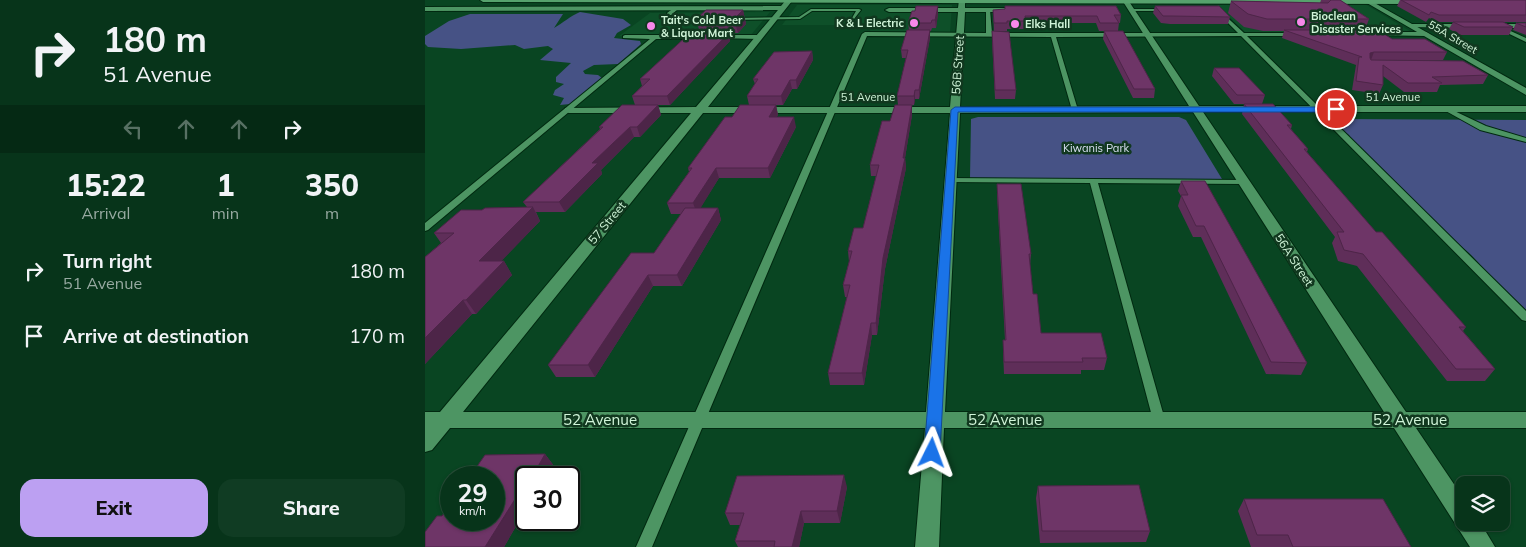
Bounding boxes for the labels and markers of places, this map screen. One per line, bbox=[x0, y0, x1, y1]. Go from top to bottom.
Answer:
place label: Bioclean Disaster Services bbox=[1311, 9, 1402, 36]
place label: Tait's Cold Beer & Liquor Mart bbox=[661, 13, 743, 40]
place label: K & L Electric bbox=[836, 16, 904, 30]
marker: Bioclean Disaster Services bbox=[1295, 16, 1307, 28]
marker: K & L Electric bbox=[908, 17, 920, 29]
place label: Elks Hall bbox=[1025, 17, 1070, 31]
marker: Elks Hall bbox=[1009, 18, 1021, 30]
marker: Tait's Cold Beer & Liquor Mart bbox=[645, 20, 657, 32]
pin bbox=[1315, 88, 1357, 130]

